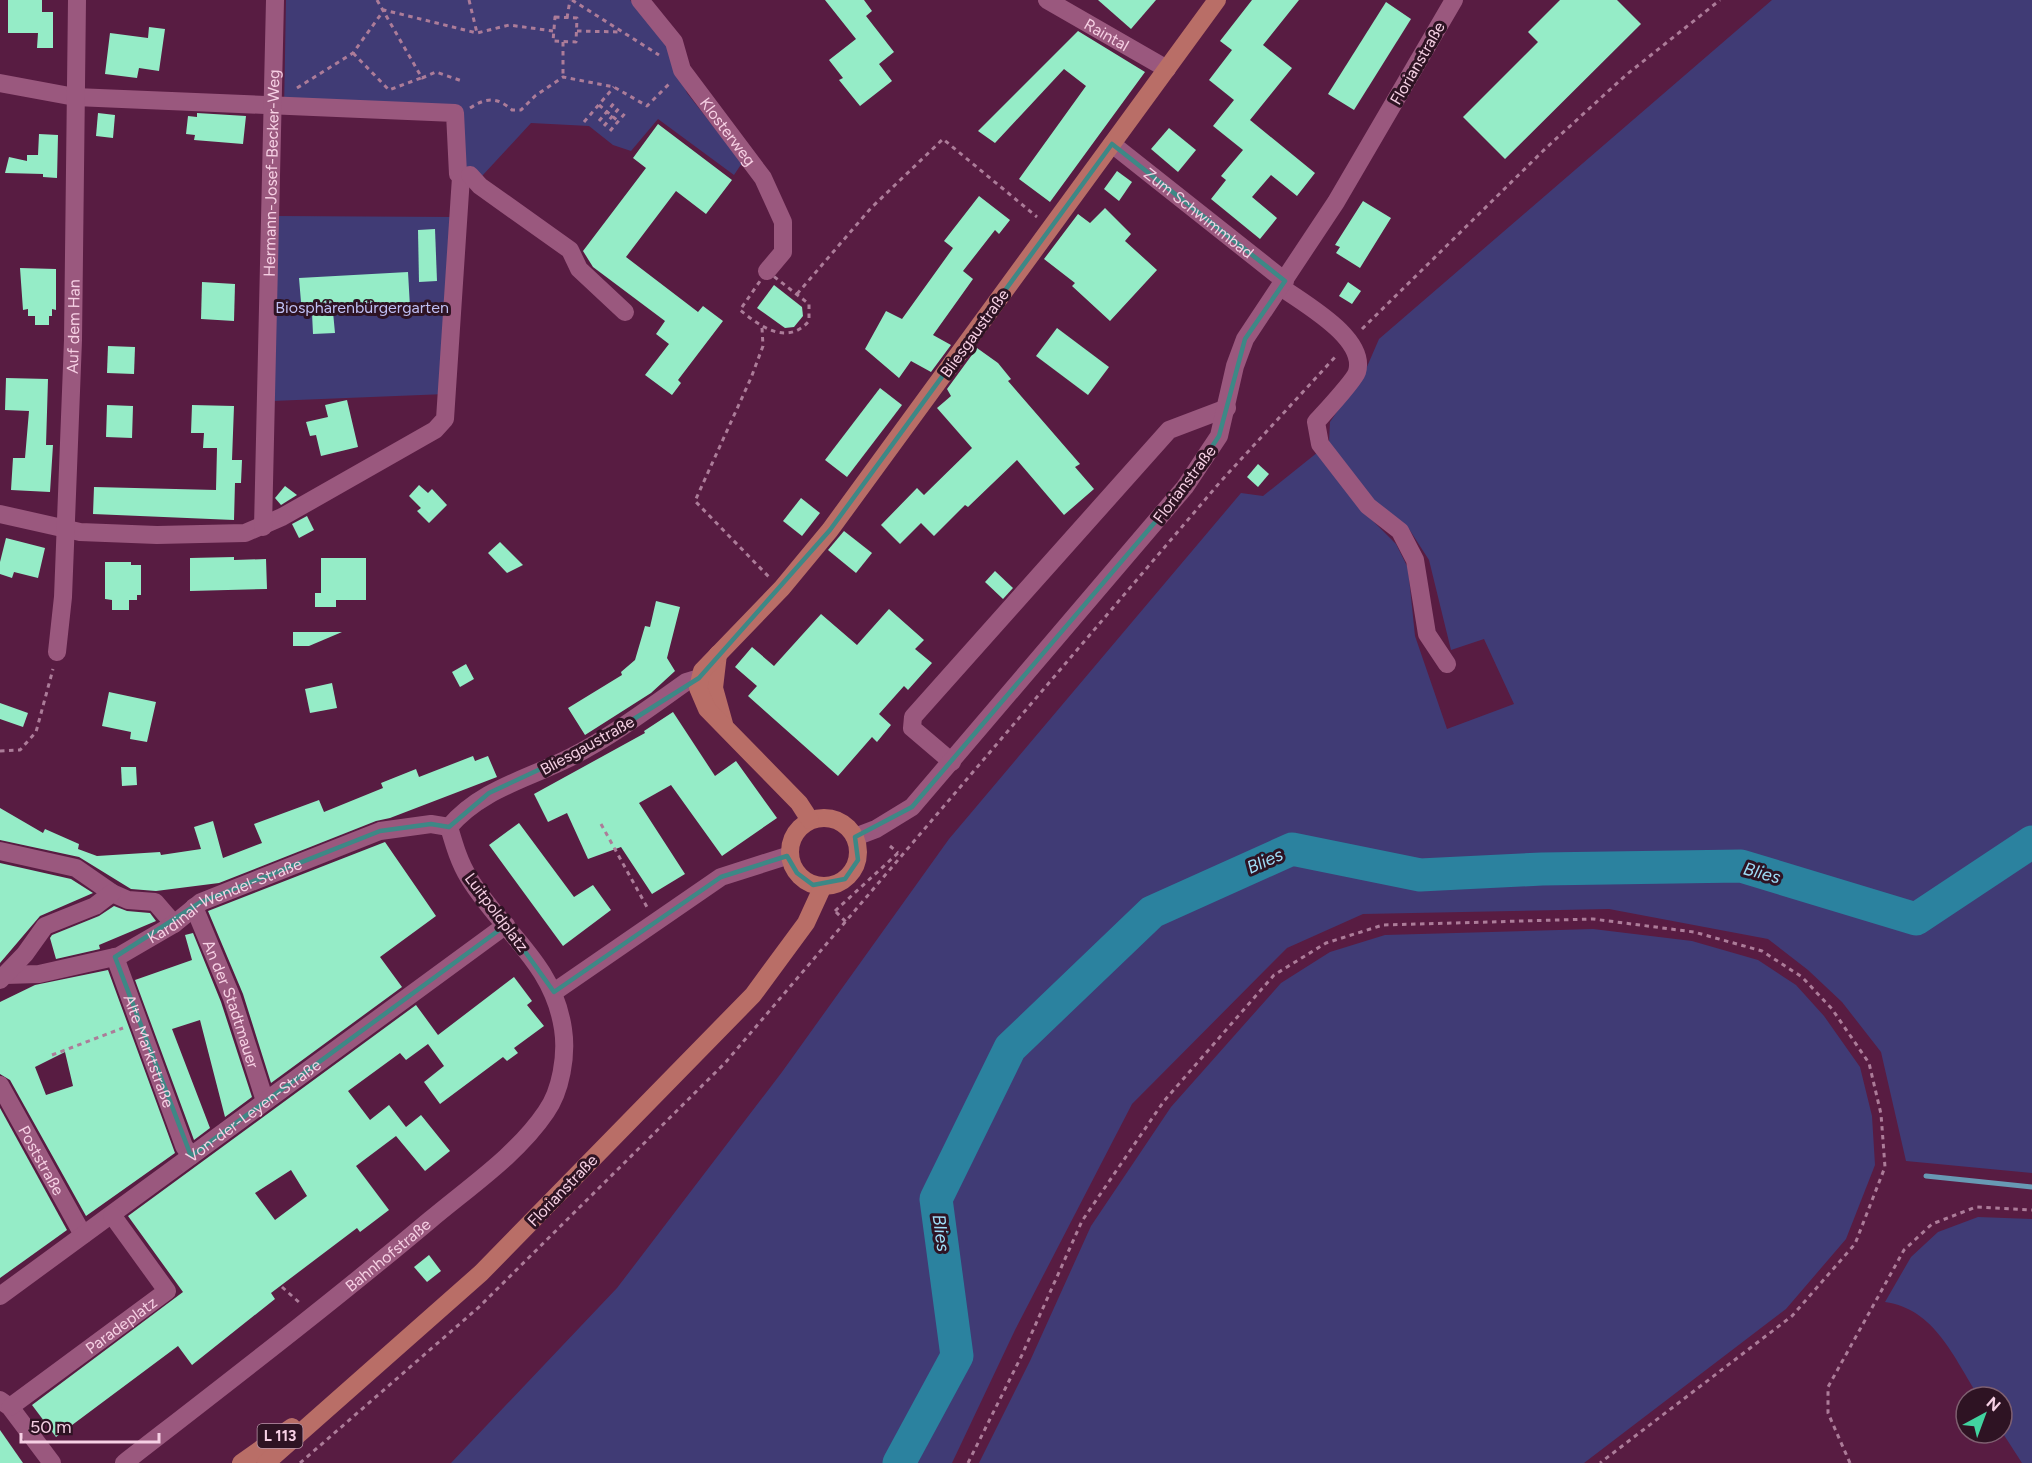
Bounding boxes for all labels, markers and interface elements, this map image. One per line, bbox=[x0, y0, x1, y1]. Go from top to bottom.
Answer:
street label: Raintal bbox=[1081, 14, 1132, 55]
street label: Florianstraße bbox=[1386, 18, 1449, 108]
street label: Hermann-Josef-Becker-Weg bbox=[260, 69, 283, 277]
street label: Klosterweg bbox=[696, 94, 760, 170]
street label: Zum Schwimmbad bbox=[1140, 164, 1257, 263]
street label: Auf dem Han bbox=[63, 279, 84, 374]
street label: Bliesgaustraße bbox=[936, 285, 1013, 381]
park label: Biosphärenbürgergarten bbox=[275, 298, 449, 317]
street label: Florianstraße bbox=[1149, 441, 1220, 527]
street label: Bliesgaustraße bbox=[537, 712, 638, 779]
water label: Blies bbox=[1243, 843, 1287, 879]
street label: Kardinal-Wendel-Straße bbox=[144, 854, 305, 947]
water label: Blies bbox=[1741, 858, 1783, 889]
street label: Luitpoldplatz bbox=[461, 869, 532, 956]
street label: An der Stadtmauer bbox=[199, 937, 263, 1071]
street label: Alte Marktstraße bbox=[120, 992, 178, 1110]
street label: Von-der-Leyen-Straße bbox=[182, 1055, 325, 1166]
street label: Poststraße bbox=[14, 1122, 68, 1199]
street label: Florianstraße bbox=[523, 1150, 602, 1230]
water label: Blies bbox=[927, 1213, 955, 1254]
street label: Bahnhofstraße bbox=[342, 1214, 435, 1296]
street label: Paradeplatz bbox=[82, 1293, 161, 1358]
north arrow bbox=[1954, 1385, 2014, 1445]
text: N bbox=[1983, 1393, 2004, 1415]
scale bar bbox=[21, 1406, 159, 1444]
text: 50 m bbox=[30, 1416, 72, 1438]
road number: L 113 bbox=[258, 1424, 302, 1448]

